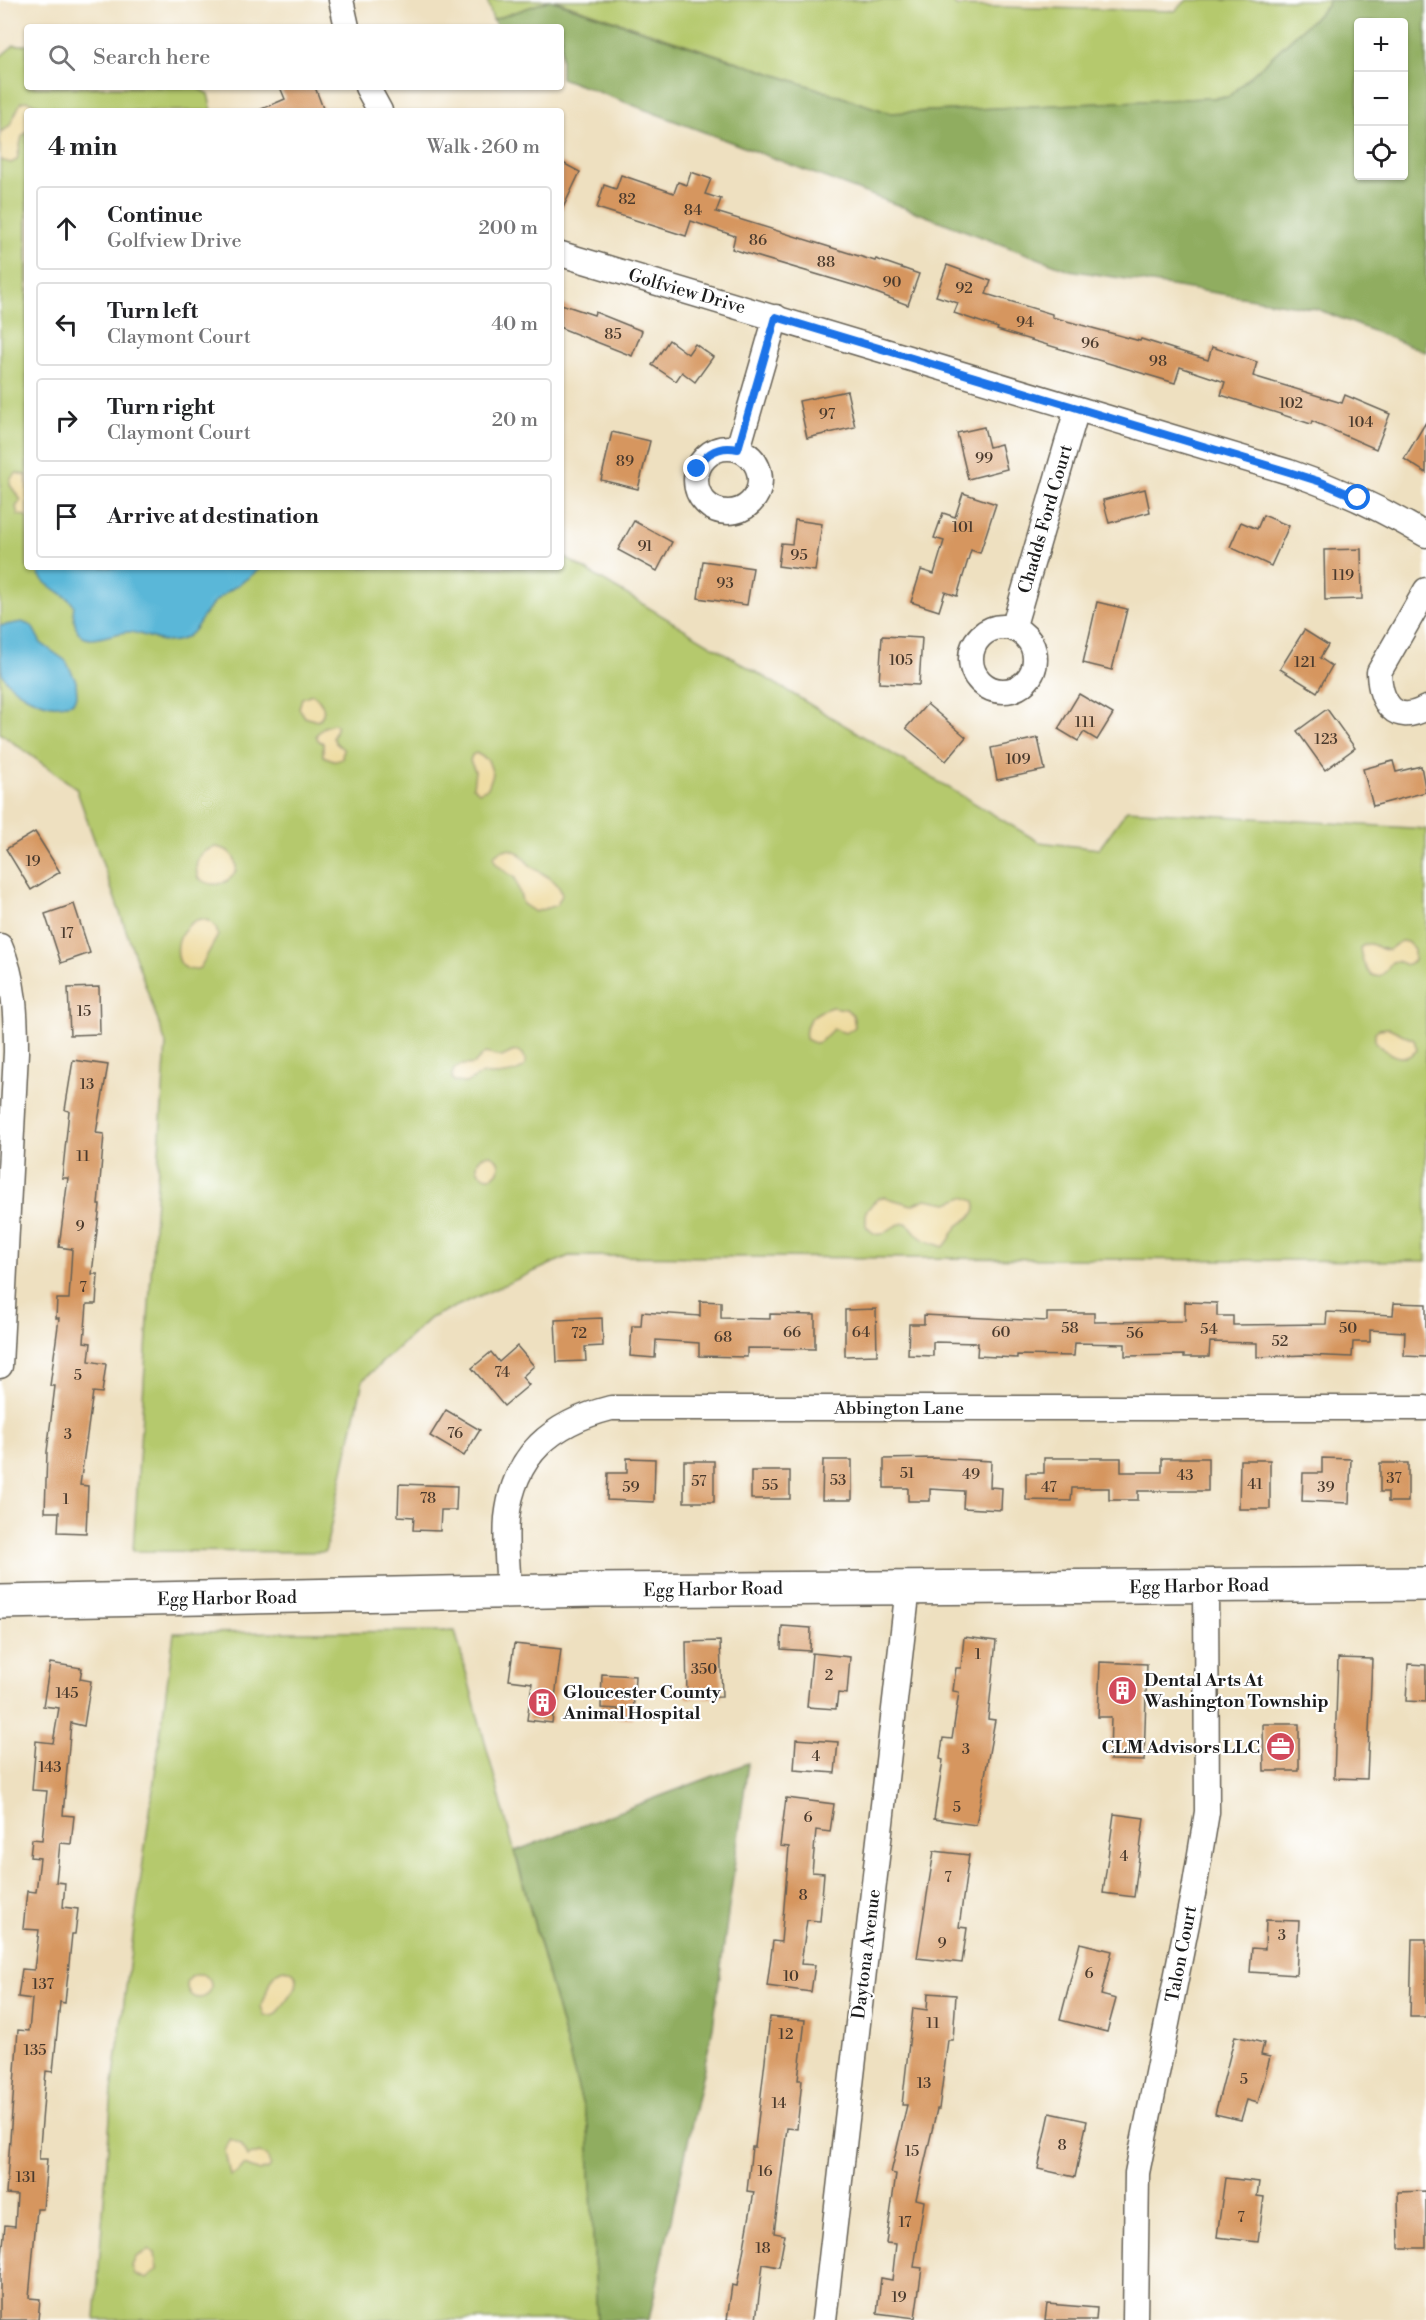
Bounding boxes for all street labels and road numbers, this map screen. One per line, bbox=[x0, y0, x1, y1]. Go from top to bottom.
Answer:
street label: Golfview Drive bbox=[625, 264, 748, 319]
street label: Chadds Ford Court bbox=[1013, 441, 1078, 596]
street label: Abbington Lane bbox=[833, 1397, 964, 1420]
street label: Egg Harbor Road bbox=[1129, 1574, 1270, 1599]
street label: Egg Harbor Road bbox=[643, 1577, 784, 1602]
street label: Egg Harbor Road bbox=[157, 1586, 298, 1611]
street label: Daytona Avenue bbox=[847, 1888, 886, 2020]
street label: Talon Court bbox=[1161, 1903, 1202, 2004]

